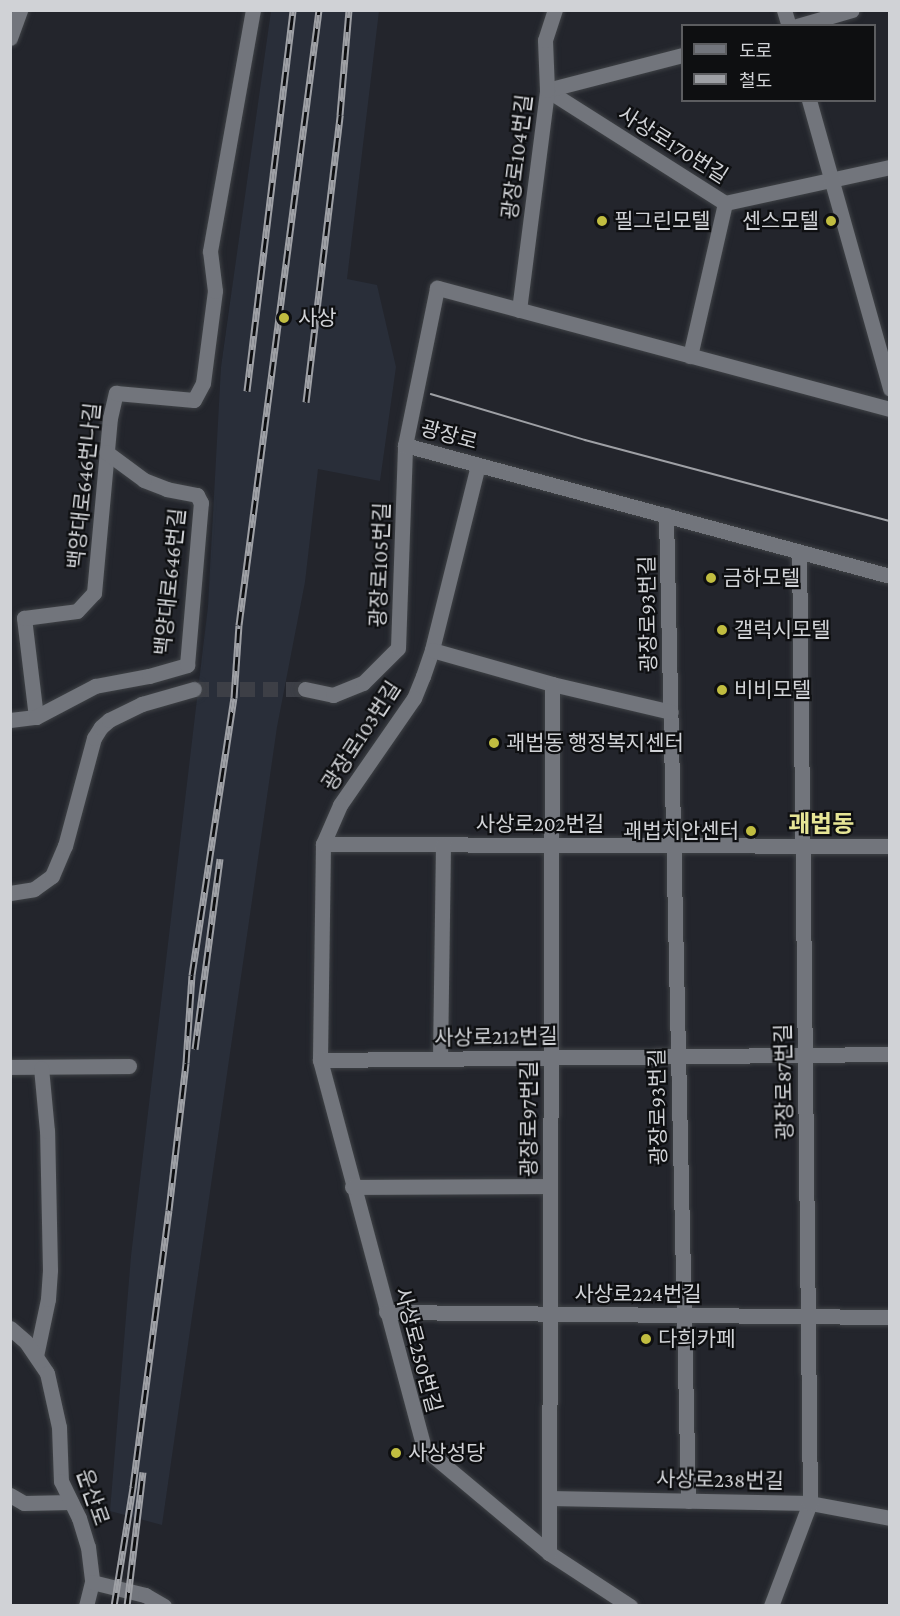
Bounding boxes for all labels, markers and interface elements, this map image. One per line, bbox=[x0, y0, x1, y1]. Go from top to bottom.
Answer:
legend bbox=[681, 24, 876, 102]
text: 도로 bbox=[739, 41, 772, 61]
text: 철도 bbox=[739, 71, 772, 91]
street label: 광장로104번길 bbox=[497, 93, 537, 221]
street label: 사상로170번길 bbox=[613, 101, 733, 189]
place label: 필그린모텔 bbox=[614, 208, 711, 234]
place label: 센스모텔 bbox=[742, 208, 819, 234]
marker: 필그린모텔 bbox=[595, 214, 609, 228]
marker: 센스모텔 bbox=[824, 214, 838, 228]
place label: 사상 bbox=[298, 305, 337, 331]
marker: 사상 bbox=[275, 309, 293, 327]
street label: 백양대로646번나길 bbox=[63, 401, 105, 571]
street label: 광장로 bbox=[418, 415, 480, 455]
street label: 광장로105번길 bbox=[365, 502, 395, 628]
street label: 백양대로646번길 bbox=[150, 507, 190, 657]
street label: 광장로93번길 bbox=[634, 555, 662, 673]
place label: 금하모텔 bbox=[723, 565, 800, 591]
marker: 금하모텔 bbox=[704, 571, 718, 585]
place label: 갤럭시모텔 bbox=[734, 617, 831, 643]
marker: 갤럭시모텔 bbox=[715, 623, 729, 637]
street label: 광장로103번길 bbox=[316, 677, 406, 795]
place label: 비비모텔 bbox=[734, 677, 811, 703]
marker: 비비모텔 bbox=[715, 683, 729, 697]
place label: 괘법동 행정복지센터 bbox=[506, 730, 684, 756]
marker: 괘법동 행정복지센터 bbox=[487, 736, 501, 750]
district label: 괘법동 bbox=[788, 810, 854, 838]
street label: 사상로202번길 bbox=[476, 811, 604, 837]
place label: 괘법치안센터 bbox=[623, 818, 739, 844]
marker: 괘법치안센터 bbox=[744, 824, 758, 838]
street label: 사상로212번길 bbox=[434, 1023, 558, 1051]
street label: 광장로87번길 bbox=[770, 1023, 798, 1141]
street label: 광장로93번길 bbox=[644, 1048, 672, 1166]
street label: 광장로97번길 bbox=[516, 1061, 542, 1177]
street label: 사상로224번길 bbox=[574, 1281, 702, 1307]
street label: 사상로250번길 bbox=[389, 1285, 447, 1415]
place label: 다희카페 bbox=[658, 1326, 735, 1352]
marker: 다희카페 bbox=[639, 1332, 653, 1346]
place label: 사상성당 bbox=[408, 1440, 485, 1466]
marker: 사상성당 bbox=[389, 1446, 403, 1460]
street label: 운산로 bbox=[72, 1465, 114, 1529]
street label: 사상로238번길 bbox=[656, 1466, 784, 1494]

